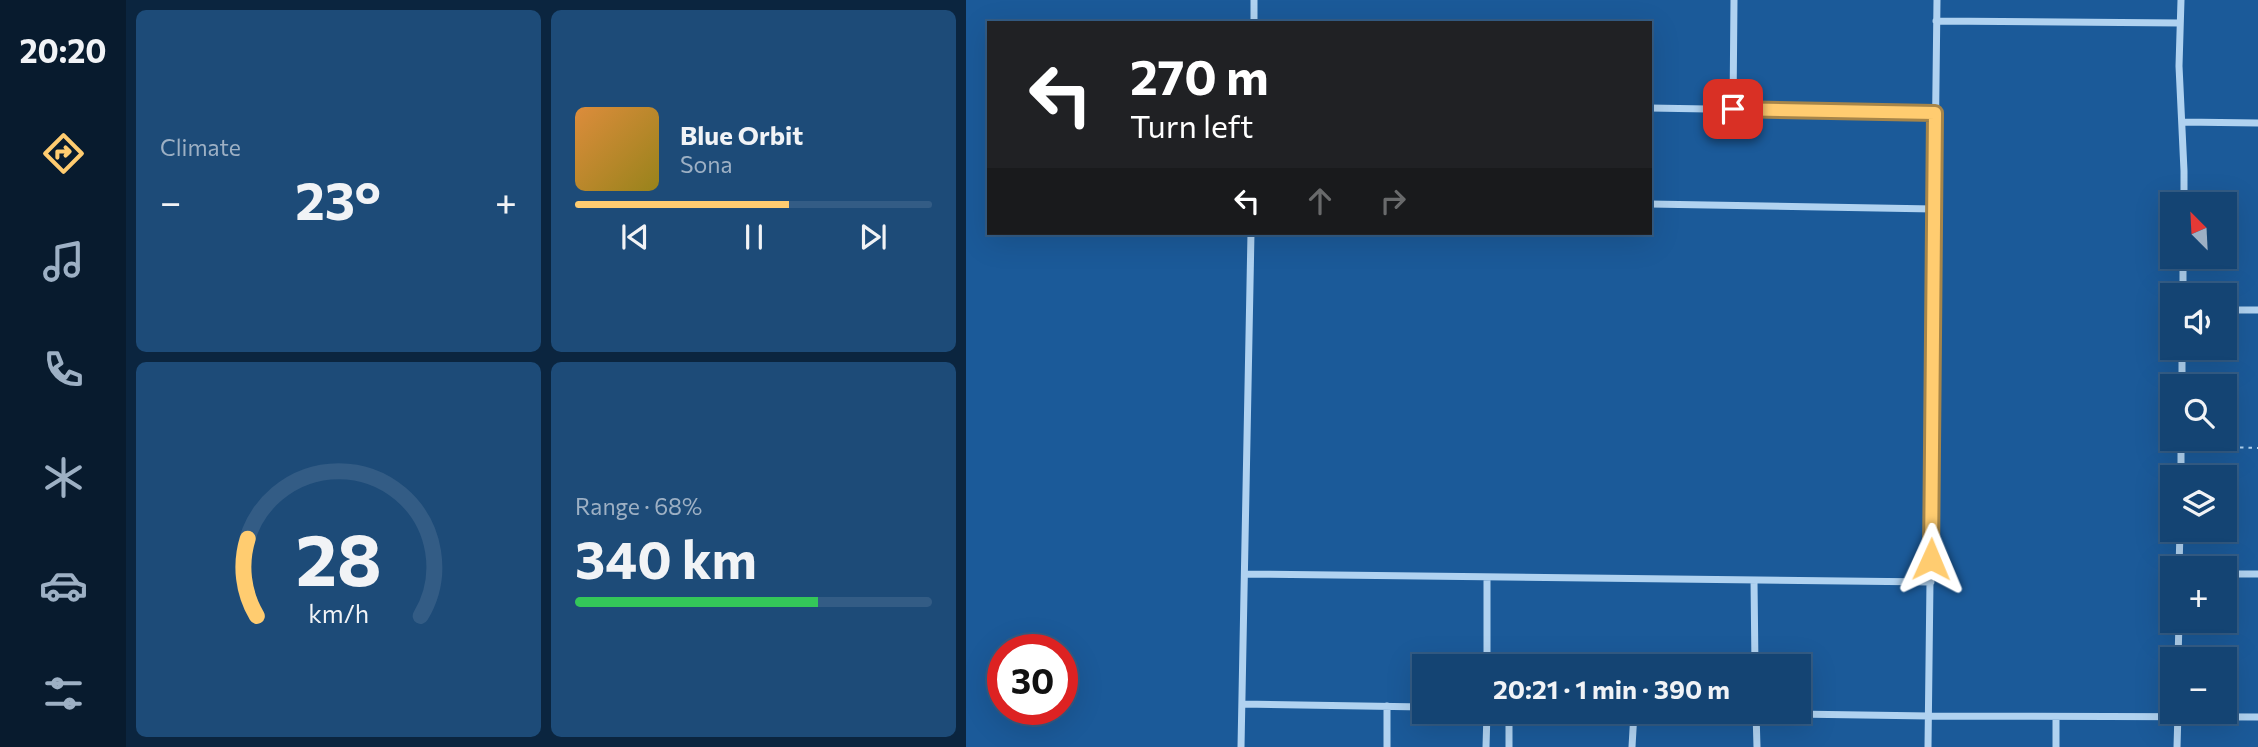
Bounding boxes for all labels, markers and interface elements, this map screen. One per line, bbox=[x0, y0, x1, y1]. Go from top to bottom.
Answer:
text: 20:20 bbox=[19, 30, 107, 70]
text: 270 m bbox=[1130, 45, 1269, 105]
icon: left bbox=[1015, 49, 1106, 140]
pin bbox=[1703, 79, 1763, 139]
icon: arrive bbox=[1714, 90, 1752, 128]
text: Turn left bbox=[1130, 105, 1254, 145]
text: Blue Orbit bbox=[680, 119, 803, 150]
icon: directions bbox=[39, 129, 88, 178]
text: Climate bbox=[160, 133, 241, 161]
text: Sona bbox=[680, 150, 732, 178]
text: 23° bbox=[295, 167, 381, 231]
text: − bbox=[160, 177, 182, 224]
text: + bbox=[495, 177, 517, 224]
icon: left bbox=[1228, 182, 1266, 220]
icon: ahead bbox=[1301, 182, 1339, 220]
icon: right bbox=[1374, 182, 1412, 220]
north arrow bbox=[2160, 192, 2236, 270]
map controls bbox=[2160, 192, 2237, 724]
icon: previous bbox=[616, 218, 654, 256]
icon: pause bbox=[735, 218, 773, 256]
icon: next bbox=[854, 218, 892, 256]
icon: music bbox=[39, 237, 88, 286]
button: sound bbox=[2160, 283, 2237, 360]
icon: phone bbox=[39, 345, 88, 394]
button: search bbox=[2160, 374, 2237, 451]
icon: climate bbox=[39, 453, 88, 502]
button: layers bbox=[2160, 465, 2237, 542]
text: Range · 68% bbox=[575, 492, 702, 520]
text: 28 bbox=[296, 512, 382, 601]
position arrow bbox=[1894, 522, 1968, 596]
text: 340 km bbox=[575, 526, 757, 590]
button: + bbox=[2160, 556, 2237, 633]
icon: car bbox=[39, 561, 88, 610]
text: km/h bbox=[308, 597, 369, 627]
speed limit sign: 30 bbox=[987, 634, 1078, 725]
button: − bbox=[2160, 647, 2237, 724]
icon: filters bbox=[39, 669, 88, 718]
text: 20:21 · 1 min · 390 m bbox=[1493, 673, 1730, 704]

